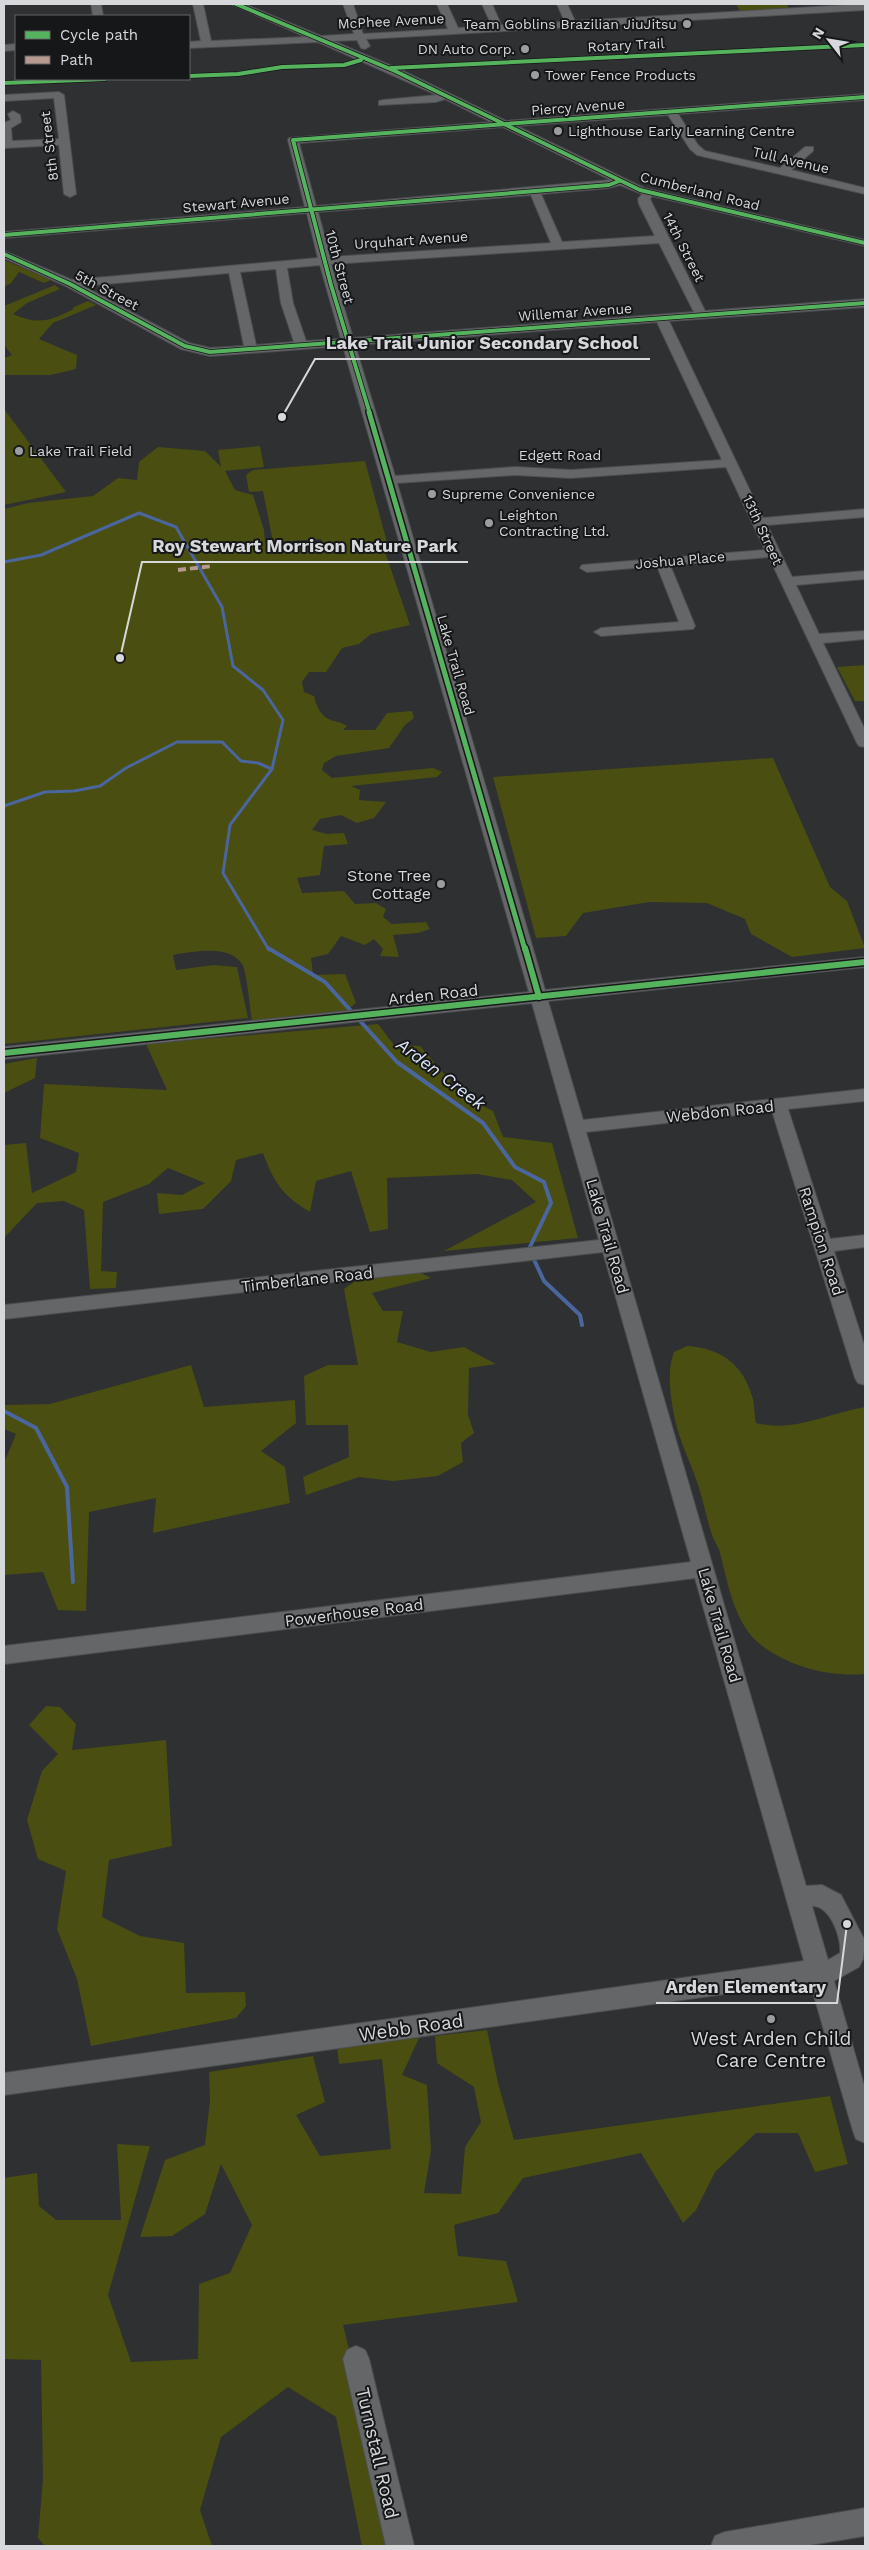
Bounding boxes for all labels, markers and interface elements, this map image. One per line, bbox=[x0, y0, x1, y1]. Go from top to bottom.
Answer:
street label: McPhee Avenue bbox=[337, 10, 445, 32]
legend bbox=[15, 15, 190, 80]
north arrow bbox=[804, 15, 854, 65]
place label: Team Goblins Brazilian JiuJitsu bbox=[463, 16, 677, 32]
marker: Team Goblins Brazilian JiuJitsu bbox=[681, 18, 693, 30]
text: N bbox=[808, 25, 827, 42]
text: Cycle path bbox=[60, 26, 138, 44]
street label: Rotary Trail bbox=[587, 35, 666, 55]
place label: DN Auto Corp. bbox=[418, 41, 515, 57]
marker: DN Auto Corp. bbox=[519, 43, 531, 55]
text: Path bbox=[60, 51, 93, 69]
place label: Tower Fence Products bbox=[545, 67, 696, 83]
marker: Tower Fence Products bbox=[529, 69, 541, 81]
street label: Piercy Avenue bbox=[531, 96, 625, 118]
street label: 8th Street bbox=[37, 110, 61, 182]
place label: Lighthouse Early Learning Centre bbox=[568, 123, 795, 139]
marker: Lighthouse Early Learning Centre bbox=[552, 125, 564, 137]
street label: Tull Avenue bbox=[751, 143, 831, 177]
street label: Cumberland Road bbox=[639, 168, 761, 214]
street label: Stewart Avenue bbox=[182, 190, 290, 216]
street label: 14th Street bbox=[660, 210, 708, 284]
street label: 10th Street bbox=[322, 228, 358, 306]
street label: Urquhart Avenue bbox=[353, 228, 469, 252]
street label: 5th Street bbox=[73, 267, 142, 313]
street label: Willemar Avenue bbox=[517, 300, 633, 324]
callout: Lake Trail Junior Secondary School bbox=[315, 326, 650, 359]
text: Lake Trail Junior Secondary School bbox=[326, 332, 638, 353]
place label: Lake Trail Field bbox=[29, 443, 132, 459]
marker: Lake Trail Field bbox=[13, 445, 25, 457]
street label: Edgett Road bbox=[519, 447, 601, 463]
place label: Supreme Convenience bbox=[442, 486, 595, 502]
marker: Supreme Convenience bbox=[426, 488, 438, 500]
street label: 13th Street bbox=[740, 493, 786, 568]
place label: Leighton Contracting Ltd. bbox=[499, 507, 609, 539]
marker: Leighton Contracting Ltd. bbox=[483, 517, 495, 529]
callout: Roy Stewart Morrison Nature Park bbox=[142, 529, 468, 562]
text: Roy Stewart Morrison Nature Park bbox=[152, 535, 459, 556]
street label: Joshua Place bbox=[635, 548, 725, 572]
street label: Lake Trail Road bbox=[434, 613, 478, 717]
place label: Stone Tree Cottage bbox=[347, 866, 431, 903]
marker: Stone Tree Cottage bbox=[435, 878, 447, 890]
street label: Arden Road bbox=[387, 980, 479, 1009]
water label: Arden Creek bbox=[392, 1033, 491, 1114]
street label: Webdon Road bbox=[665, 1096, 775, 1127]
street label: Lake Trail Road bbox=[582, 1176, 633, 1296]
street label: Rampion Road bbox=[795, 1184, 848, 1298]
street label: Timberlane Road bbox=[240, 1263, 374, 1296]
street label: Lake Trail Road bbox=[694, 1565, 745, 1685]
street label: Powerhouse Road bbox=[284, 1595, 424, 1630]
callout: Arden Elementary bbox=[656, 1970, 837, 2003]
text: Arden Elementary bbox=[666, 1976, 827, 1997]
street label: Webb Road bbox=[357, 2009, 465, 2046]
marker: West Arden Child Care Centre bbox=[765, 2013, 777, 2025]
place label: West Arden Child Care Centre bbox=[691, 2027, 851, 2072]
street label: Turnstall Road bbox=[351, 2385, 404, 2521]

